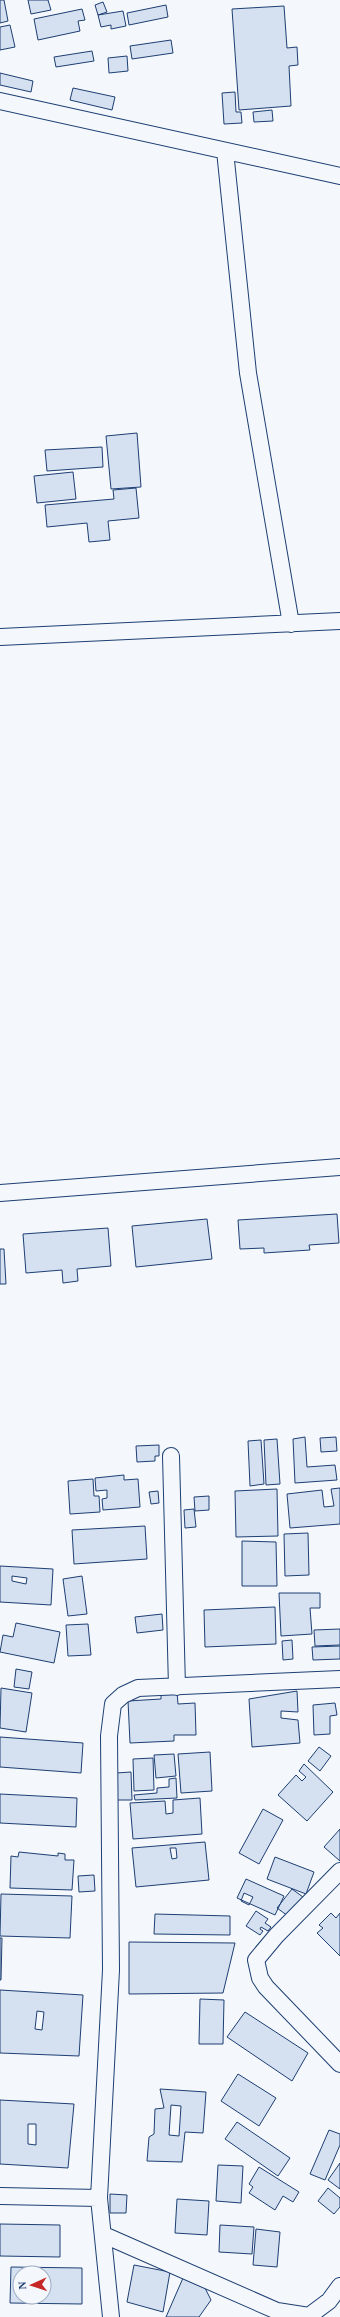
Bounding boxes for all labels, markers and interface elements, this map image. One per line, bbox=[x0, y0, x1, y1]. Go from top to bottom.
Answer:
north arrow bbox=[12, 2265, 52, 2305]
text: N bbox=[16, 2281, 28, 2290]

